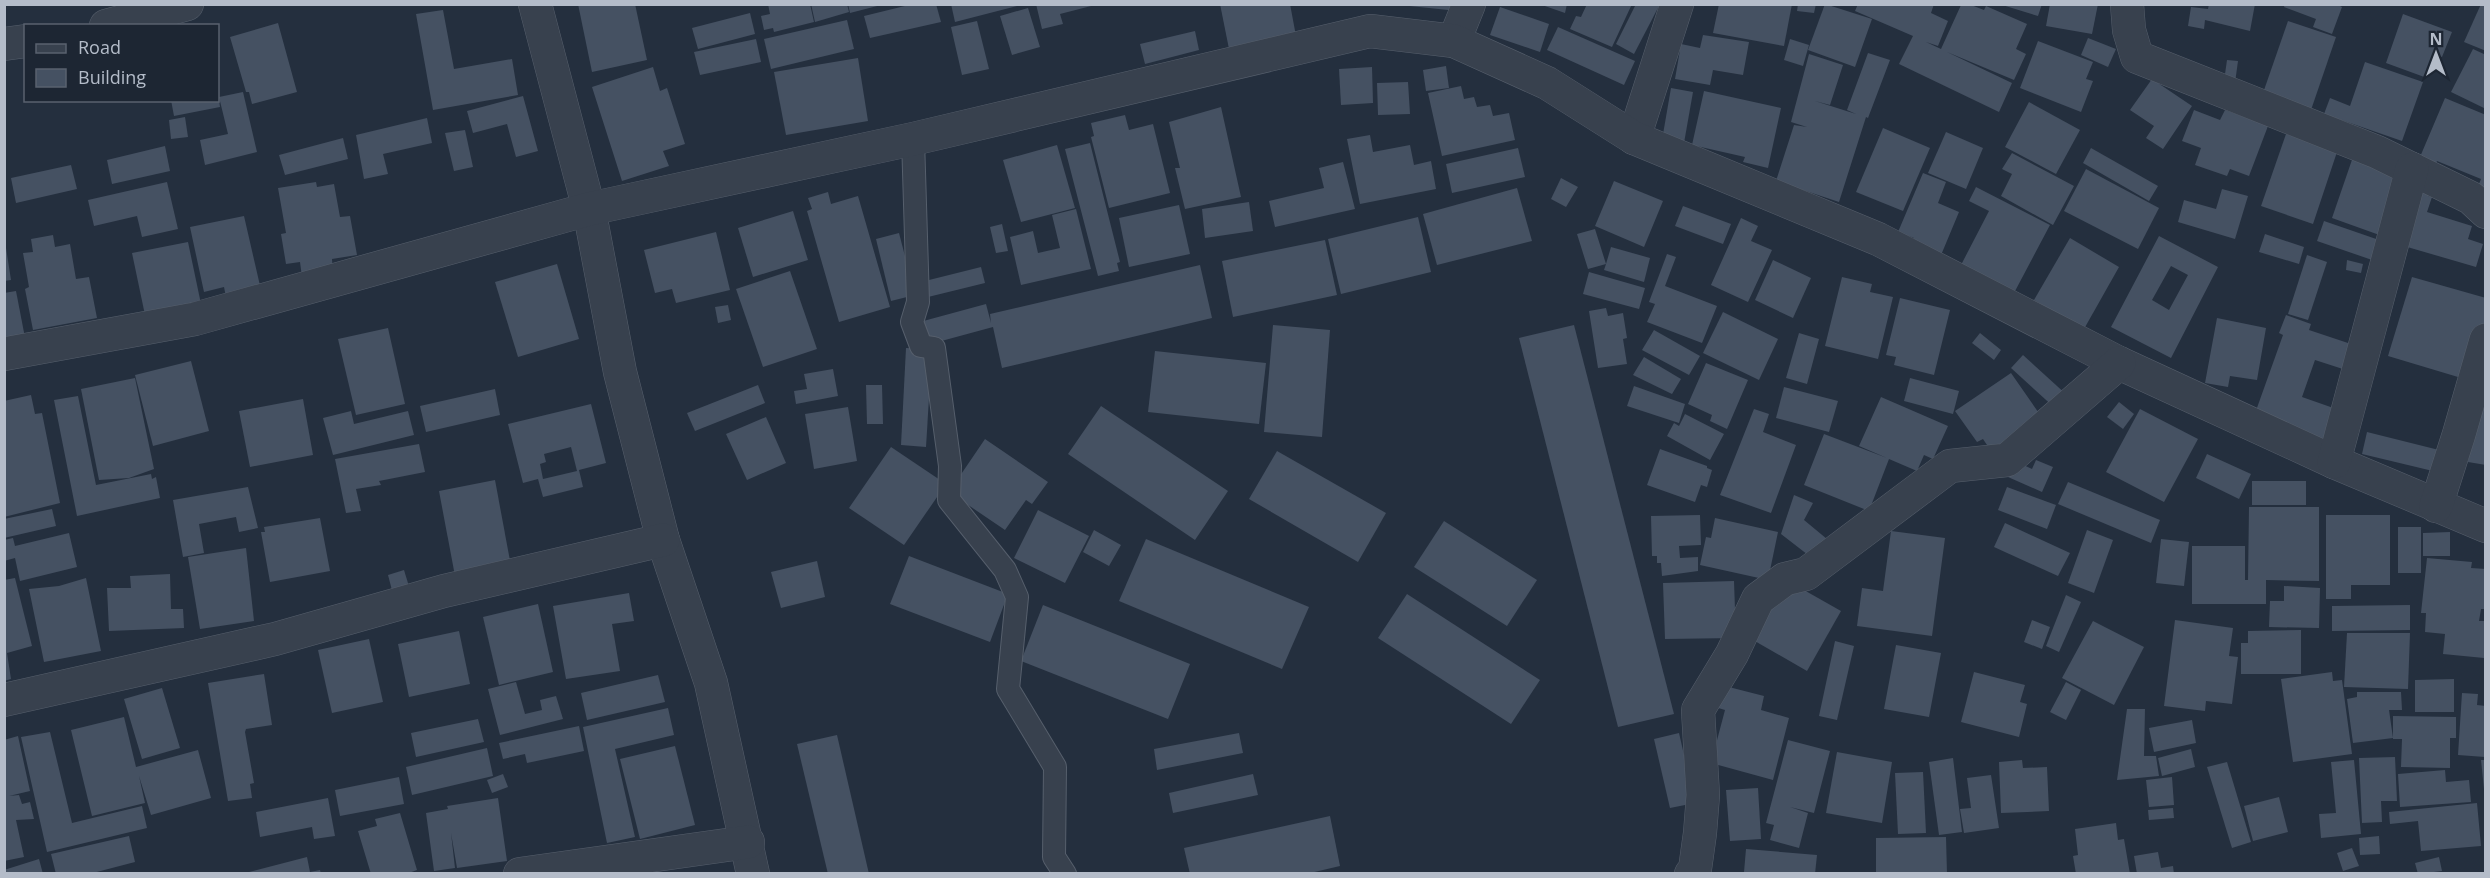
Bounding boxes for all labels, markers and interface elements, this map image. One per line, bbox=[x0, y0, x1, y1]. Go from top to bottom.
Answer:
legend bbox=[24, 24, 219, 102]
north arrow bbox=[2406, 24, 2466, 84]
text: N bbox=[2429, 28, 2443, 50]
text: Road bbox=[78, 35, 121, 59]
text: Building bbox=[78, 65, 146, 89]

